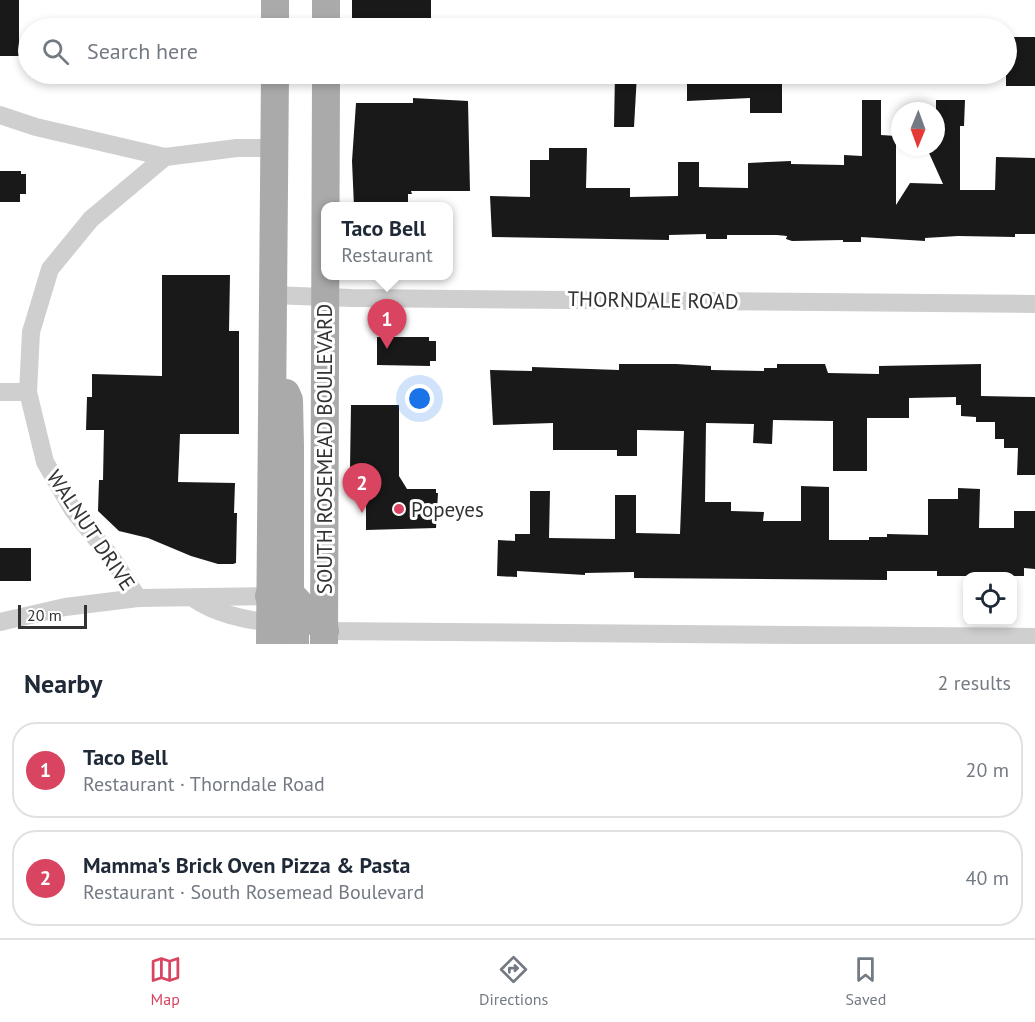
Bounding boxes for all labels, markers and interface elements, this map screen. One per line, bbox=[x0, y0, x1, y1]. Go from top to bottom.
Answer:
search box bbox=[18, 18, 1017, 84]
icon: search bbox=[39, 35, 72, 68]
text: Search here bbox=[87, 37, 198, 65]
north arrow bbox=[891, 102, 945, 156]
popup bbox=[321, 202, 453, 280]
text: Taco Bell bbox=[341, 214, 426, 242]
text: Restaurant bbox=[341, 242, 433, 268]
street label: THORNDALE ROAD bbox=[567, 285, 739, 315]
pin: 1 bbox=[368, 300, 406, 349]
street label: SOUTH ROSEMEAD BOULEVARD bbox=[311, 304, 338, 594]
your location bbox=[405, 384, 434, 413]
pin: 2 bbox=[342, 464, 382, 513]
street label: WALNUT DRIVE bbox=[41, 465, 141, 595]
place label: Popeyes bbox=[411, 496, 484, 523]
marker: Popeyes bbox=[392, 502, 406, 516]
map controls bbox=[963, 572, 1017, 626]
button: locate bbox=[963, 572, 1017, 626]
scale bar bbox=[18, 602, 87, 630]
text: 20 m bbox=[27, 605, 62, 625]
text: Nearby bbox=[24, 667, 102, 700]
text: 2 results bbox=[938, 670, 1011, 696]
text: Taco Bell bbox=[83, 743, 168, 771]
text: 1 bbox=[40, 757, 51, 783]
text: 20 m bbox=[966, 757, 1009, 783]
text: Restaurant · Thorndale Road bbox=[83, 771, 325, 797]
text: Mamma's Brick Oven Pizza & Pasta bbox=[83, 851, 410, 879]
text: 2 bbox=[40, 865, 51, 891]
text: 40 m bbox=[966, 865, 1009, 891]
text: Restaurant · South Rosemead Boulevard bbox=[83, 879, 424, 905]
tab: Map bbox=[149, 953, 182, 1009]
tab: Directions bbox=[479, 953, 548, 1009]
tab: Saved bbox=[846, 953, 886, 1009]

